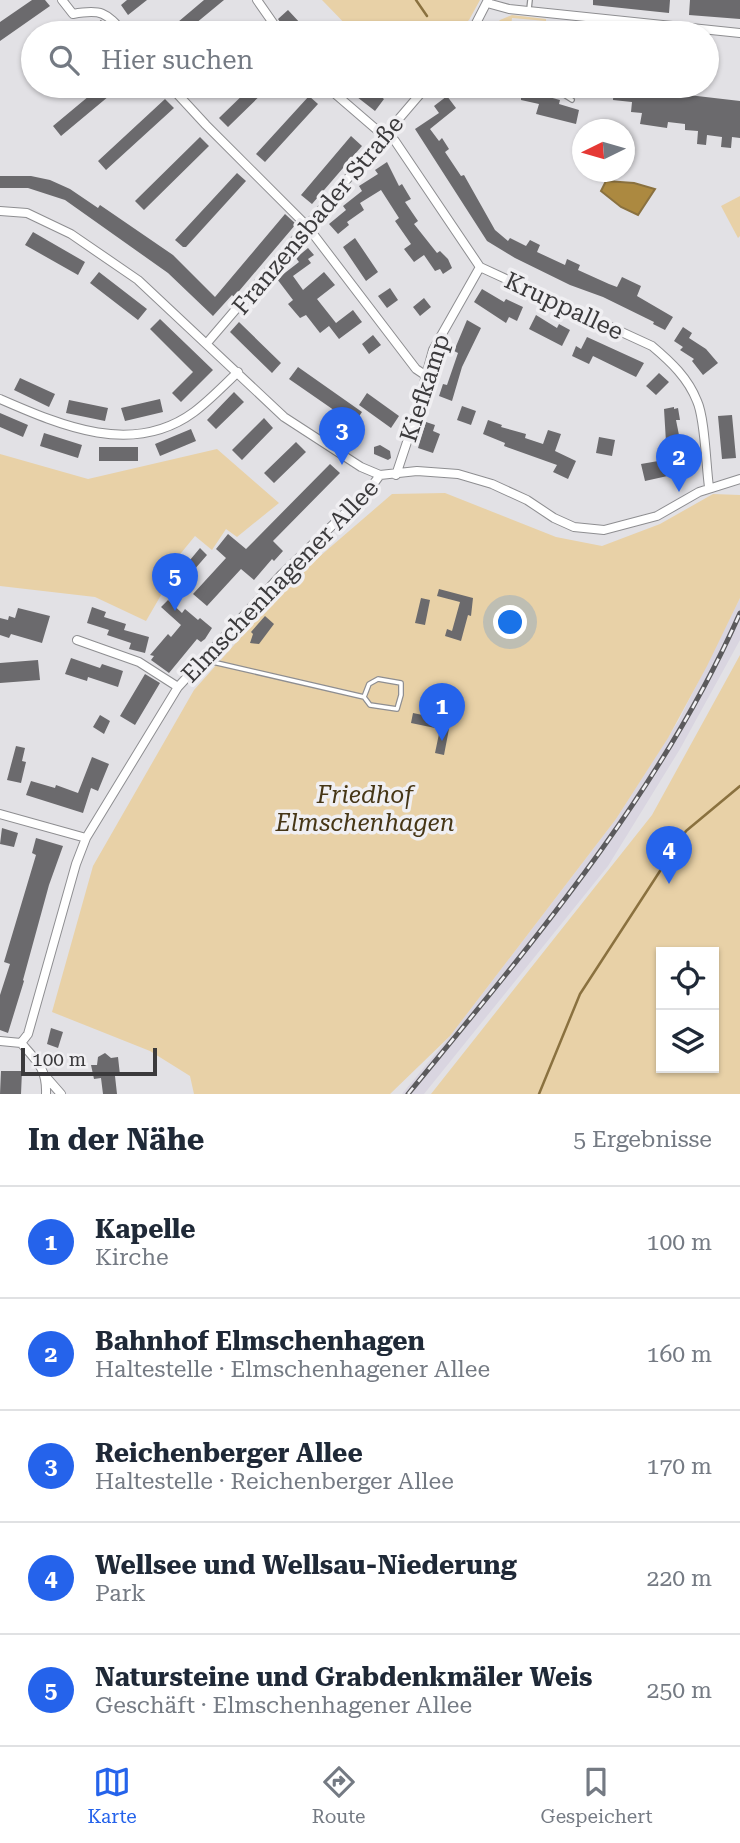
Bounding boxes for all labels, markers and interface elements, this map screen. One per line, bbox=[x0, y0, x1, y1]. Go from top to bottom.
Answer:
search box bbox=[21, 21, 719, 98]
icon: search bbox=[45, 41, 83, 79]
text: Hier suchen bbox=[101, 45, 253, 75]
street label: Franzensbader Straße bbox=[227, 110, 409, 320]
north arrow bbox=[572, 119, 635, 182]
street label: Kruppallee bbox=[500, 266, 628, 346]
street label: Kiefkamp bbox=[394, 331, 456, 445]
pin: 3 bbox=[319, 407, 365, 465]
pin: 2 bbox=[656, 434, 702, 492]
street label: Elmschenhagener Allee bbox=[176, 474, 384, 688]
pin: 5 bbox=[152, 553, 198, 611]
your location bbox=[493, 605, 527, 639]
pin: 1 bbox=[419, 683, 465, 741]
park label: Friedhof Elmschenhagen bbox=[274, 781, 455, 837]
pin: 4 bbox=[646, 826, 692, 884]
map controls bbox=[656, 947, 719, 1073]
button: locate bbox=[656, 947, 719, 1010]
button: layers bbox=[656, 1010, 719, 1073]
scale bar bbox=[21, 1045, 158, 1077]
text: 100 m bbox=[32, 1048, 86, 1071]
text: In der Nähe bbox=[28, 1122, 204, 1157]
text: 5 Ergebnisse bbox=[573, 1126, 712, 1153]
text: Kapelle bbox=[95, 1214, 196, 1244]
text: 1 bbox=[45, 1229, 57, 1256]
text: 100 m bbox=[647, 1229, 712, 1256]
text: Kirche bbox=[95, 1244, 169, 1271]
text: Bahnhof Elmschenhagen bbox=[95, 1326, 425, 1356]
text: 2 bbox=[45, 1341, 57, 1368]
text: 160 m bbox=[647, 1341, 712, 1368]
text: Haltestelle · Elmschenhagener Allee bbox=[95, 1356, 490, 1383]
text: Reichenberger Allee bbox=[95, 1438, 363, 1468]
text: 3 bbox=[45, 1453, 57, 1480]
text: 170 m bbox=[647, 1453, 712, 1480]
text: Haltestelle · Reichenberger Allee bbox=[95, 1468, 454, 1495]
text: Wellsee und Wellsau-Niederung bbox=[95, 1550, 517, 1580]
text: 4 bbox=[45, 1565, 57, 1592]
text: 220 m bbox=[647, 1565, 712, 1592]
text: Park bbox=[95, 1580, 146, 1607]
text: Natursteine und Grabdenkmäler Weis bbox=[95, 1662, 592, 1692]
text: 5 bbox=[45, 1677, 57, 1704]
text: 250 m bbox=[647, 1677, 712, 1704]
text: Geschäft · Elmschenhagener Allee bbox=[95, 1692, 472, 1719]
tab: Karte bbox=[87, 1763, 137, 1828]
tab: Route bbox=[312, 1763, 366, 1828]
tab: Gespeichert bbox=[541, 1763, 652, 1828]

